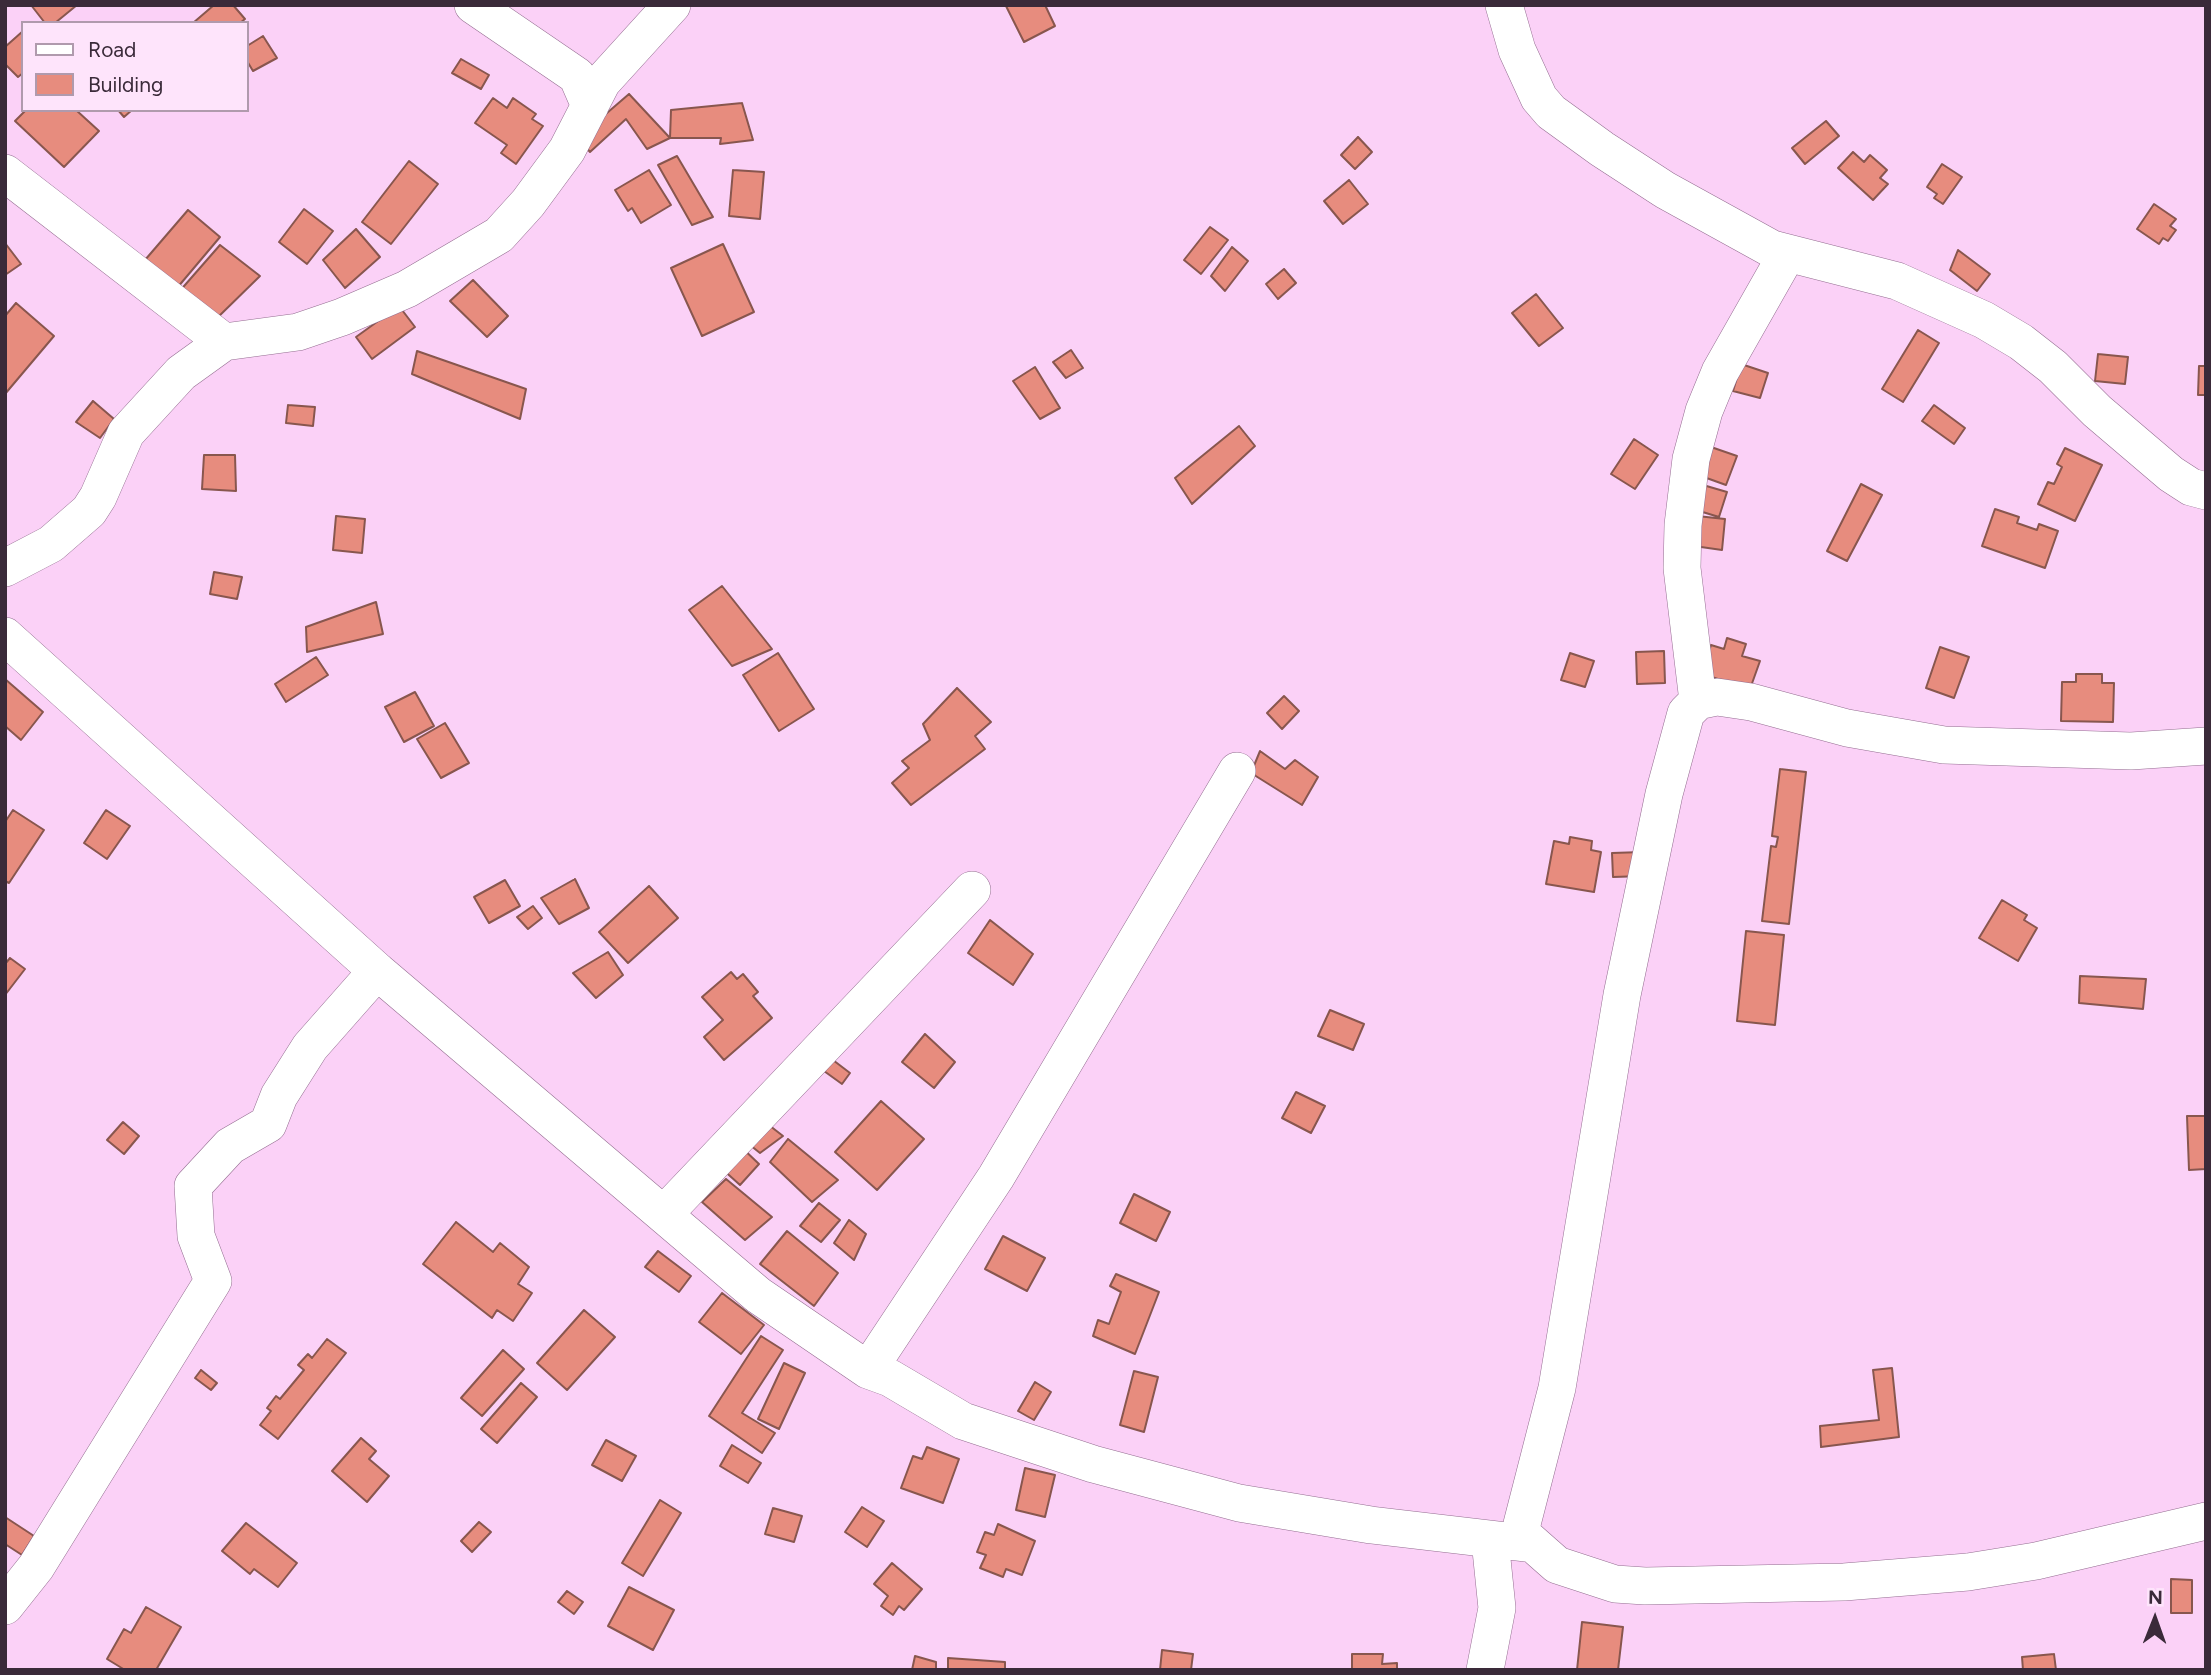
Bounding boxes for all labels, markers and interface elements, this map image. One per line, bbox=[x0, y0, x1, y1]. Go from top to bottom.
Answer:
legend bbox=[21, 21, 248, 112]
text: Road bbox=[88, 37, 136, 62]
text: Building bbox=[88, 72, 163, 97]
north arrow bbox=[2120, 1584, 2190, 1654]
text: N bbox=[2148, 1586, 2163, 1609]

